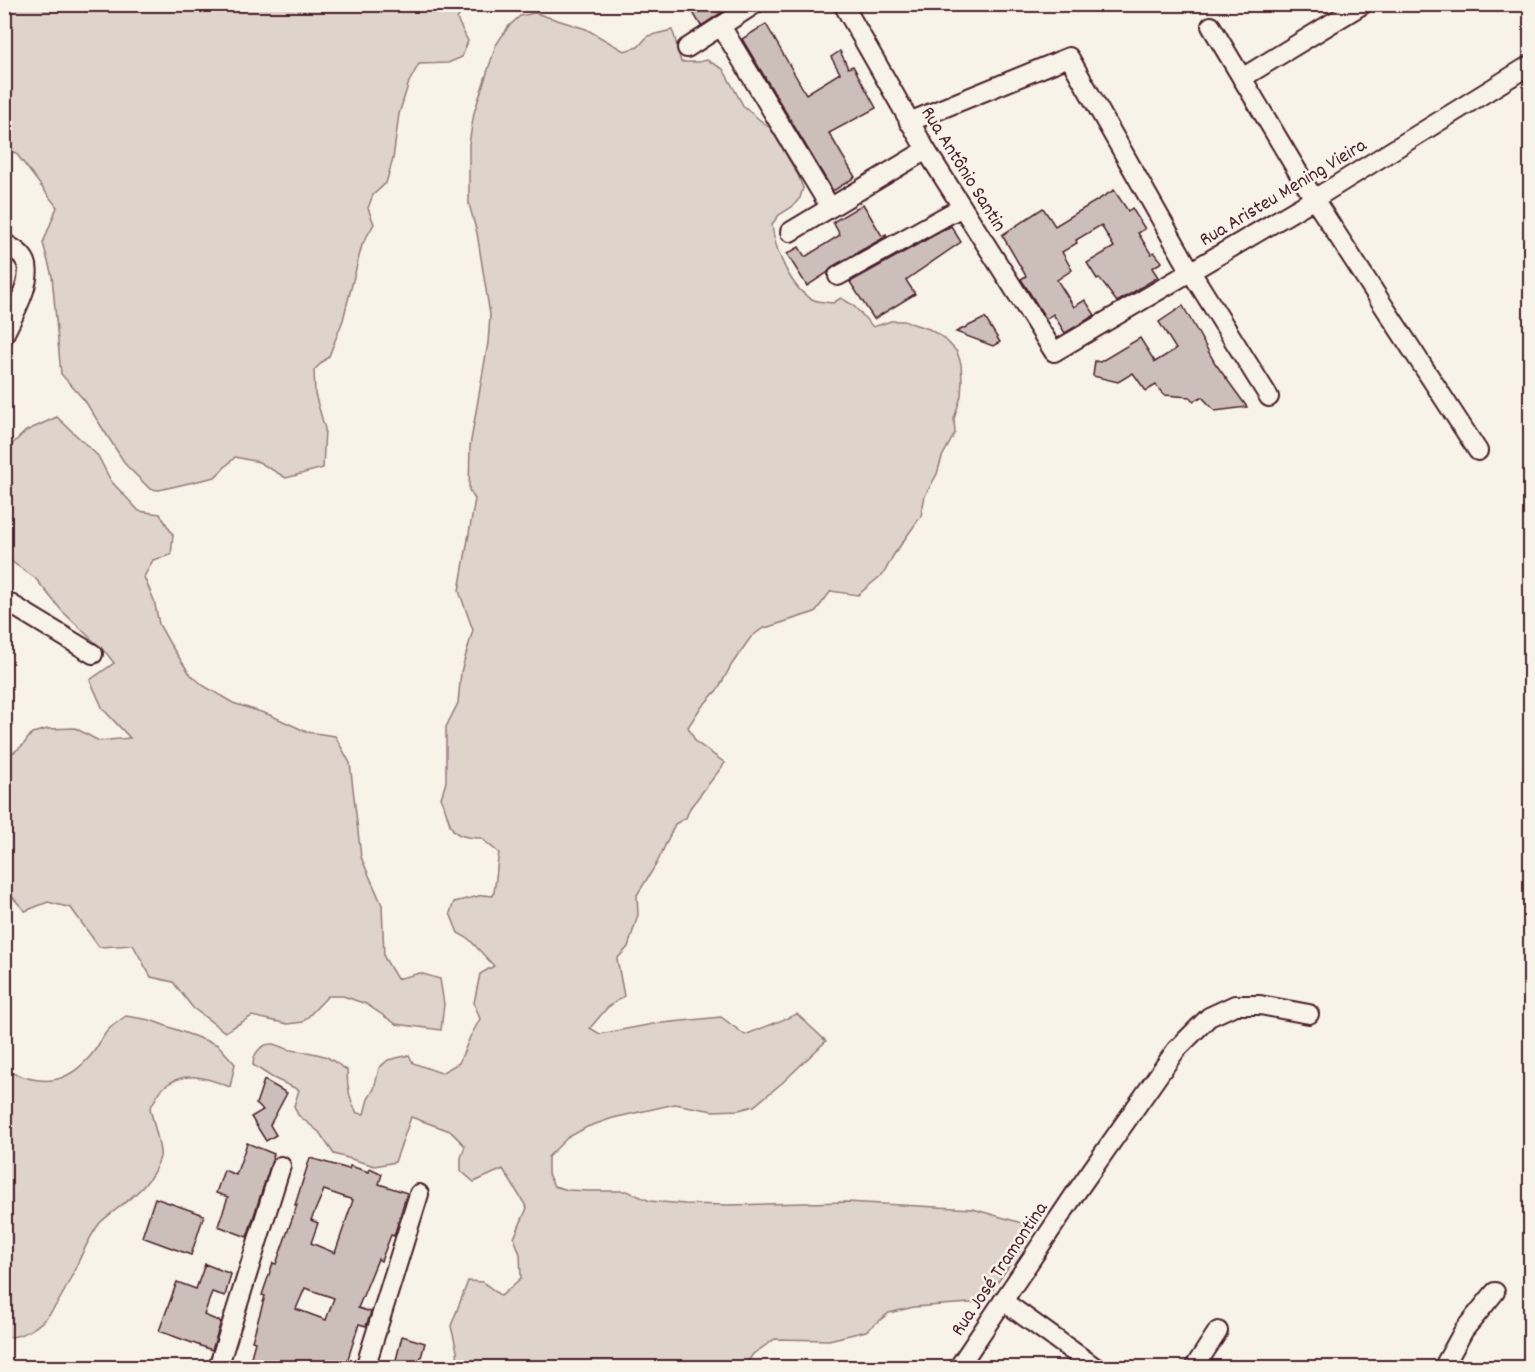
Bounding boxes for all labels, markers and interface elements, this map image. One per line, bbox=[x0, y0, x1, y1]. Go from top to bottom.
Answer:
street label: Rua Antônio Santin bbox=[913, 102, 1012, 238]
street label: Rua Aristeu Mening Vieira bbox=[1195, 132, 1373, 255]
street label: Rua José Tramontina bbox=[945, 1196, 1056, 1342]

